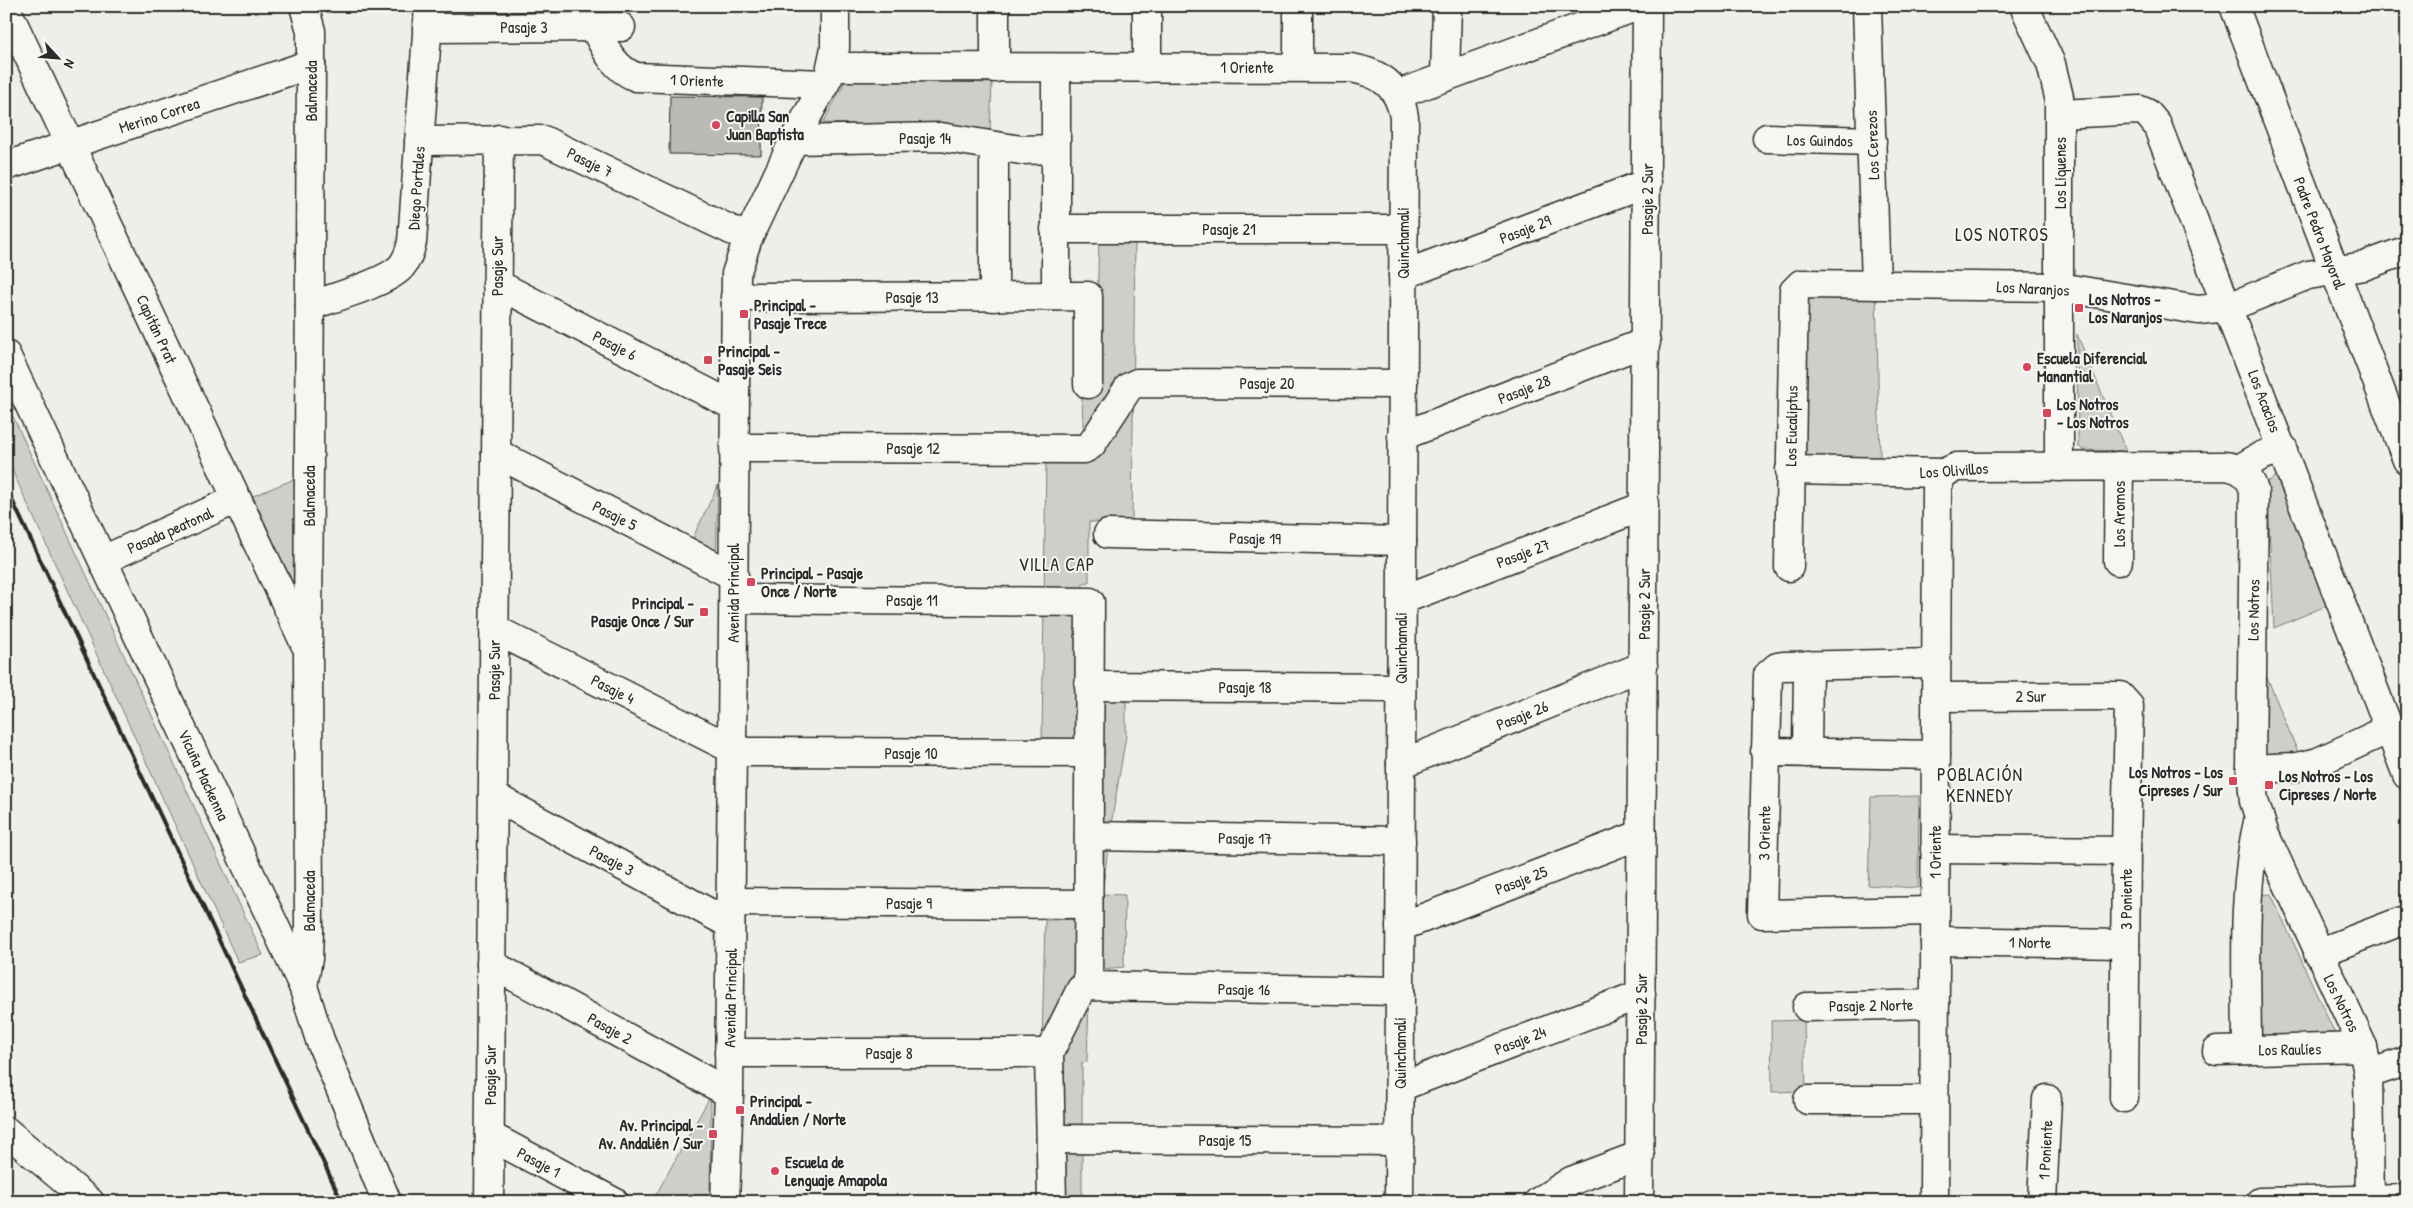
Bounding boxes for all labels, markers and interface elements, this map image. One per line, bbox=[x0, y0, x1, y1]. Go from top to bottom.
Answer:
street label: Pasaje 3 bbox=[500, 16, 548, 38]
north arrow bbox=[32, 32, 82, 82]
text: N bbox=[60, 56, 80, 72]
street label: 1 Oriente bbox=[1220, 56, 1274, 78]
street label: Balmaceda bbox=[300, 61, 322, 121]
street label: 1 Oriente bbox=[670, 68, 725, 92]
street label: Merino Correa bbox=[116, 92, 202, 138]
place label: Capilla San Juan Baptista bbox=[726, 105, 804, 146]
street label: Los Cerezos bbox=[1860, 110, 1884, 180]
marker: Capilla San Juan Baptista bbox=[710, 119, 722, 131]
street label: Pasaje 14 bbox=[899, 127, 951, 149]
street label: Los Guindos bbox=[1787, 128, 1853, 152]
street label: Los Líquenes bbox=[2049, 137, 2071, 209]
street label: Pasaje 7 bbox=[564, 142, 617, 182]
street label: Diego Portales bbox=[402, 145, 430, 231]
street label: Pasaje 2 Sur bbox=[1636, 163, 1658, 235]
street label: Padre Pedro Mayoral bbox=[2288, 174, 2352, 293]
street label: Quinchamalí bbox=[1392, 207, 1414, 279]
street label: Pasaje 29 bbox=[1496, 209, 1554, 249]
street label: Pasaje 21 bbox=[1202, 218, 1256, 240]
district label: LOS NOTROS bbox=[1955, 222, 2049, 247]
street label: Pasaje Sur bbox=[486, 236, 508, 296]
street label: Los Naranjos bbox=[1996, 275, 2070, 301]
street label: Pasaje 13 bbox=[885, 286, 939, 308]
place label: Los Notros - Los Naranjos bbox=[2089, 288, 2163, 328]
street label: Capitán Prat bbox=[131, 291, 183, 368]
place label: Principal - Pasaje Trece bbox=[754, 294, 827, 334]
marker: Los Notros - Los Naranjos bbox=[2073, 302, 2085, 314]
marker: Principal - Pasaje Trece bbox=[738, 308, 750, 320]
street label: Pasaje 6 bbox=[589, 325, 641, 365]
place label: Principal - Pasaje Seis bbox=[718, 340, 783, 380]
place label: Escuela Diferencial Manantial bbox=[2037, 347, 2148, 387]
marker: Principal - Pasaje Seis bbox=[702, 354, 714, 366]
marker: Escuela Diferencial Manantial bbox=[2021, 361, 2033, 373]
street label: Los Acacios bbox=[2243, 367, 2287, 435]
street label: Pasaje 28 bbox=[1495, 369, 1554, 409]
street label: Pasaje 20 bbox=[1240, 372, 1294, 394]
street label: Los Eucaliptus bbox=[1779, 385, 1803, 467]
place label: Los Notros - Los Notros bbox=[2057, 393, 2129, 433]
marker: Los Notros - Los Notros bbox=[2041, 407, 2053, 419]
street label: Pasaje 12 bbox=[886, 437, 940, 459]
street label: Los Olivillos bbox=[1919, 457, 1989, 483]
street label: Balmaceda bbox=[298, 466, 320, 526]
street label: Los Aromos bbox=[2108, 481, 2130, 547]
street label: Pasaje 5 bbox=[589, 495, 641, 536]
street label: Pasada peatonal bbox=[124, 501, 217, 559]
street label: Pasaje 19 bbox=[1229, 527, 1281, 549]
street label: Pasaje 27 bbox=[1493, 533, 1553, 573]
street label: Avenida Principal bbox=[722, 543, 744, 643]
district label: VILLA CAP bbox=[1019, 552, 1095, 577]
place label: Principal - Pasaje Once / Norte bbox=[761, 562, 864, 602]
street label: Pasaje 2 Sur bbox=[1633, 568, 1655, 640]
marker: Principal - Pasaje Once / Norte bbox=[745, 576, 757, 588]
street label: Los Notros bbox=[2241, 579, 2265, 641]
street label: Pasaje 11 bbox=[886, 589, 938, 611]
place label: Principal - Pasaje Once / Sur bbox=[591, 592, 695, 632]
marker: Principal - Pasaje Once / Sur bbox=[698, 606, 710, 618]
street label: Quinchamalí bbox=[1390, 612, 1412, 684]
street label: Pasaje Sur bbox=[483, 640, 505, 700]
street label: Pasaje 4 bbox=[587, 669, 639, 709]
street label: Pasaje 18 bbox=[1219, 676, 1272, 698]
street label: 2 Sur bbox=[2015, 685, 2047, 707]
street label: Pasaje 26 bbox=[1493, 695, 1551, 735]
street label: Vicuña Mackenna bbox=[173, 726, 235, 824]
street label: Pasaje 10 bbox=[884, 742, 938, 764]
place label: Los Notros - Los Cipreses / Sur bbox=[2129, 761, 2224, 802]
district label: POBLACIÓN KENNEDY bbox=[1937, 762, 2023, 808]
place label: Los Notros - Los Cipreses / Norte bbox=[2279, 765, 2377, 806]
marker: Los Notros - Los Cipreses / Sur bbox=[2227, 775, 2239, 787]
marker: Los Notros - Los Cipreses / Norte bbox=[2263, 779, 2275, 791]
street label: 3 Oriente bbox=[1753, 805, 1775, 861]
street label: 1 Oriente bbox=[1924, 825, 1946, 879]
street label: Pasaje 17 bbox=[1218, 827, 1272, 849]
street label: Pasaje 3 bbox=[586, 839, 638, 881]
street label: Pasaje 25 bbox=[1492, 860, 1551, 900]
street label: 3 Poniente bbox=[2115, 868, 2137, 930]
street label: Balmaceda bbox=[298, 871, 320, 931]
street label: Pasaje 9 bbox=[886, 892, 932, 914]
street label: 1 Norte bbox=[2009, 931, 2052, 953]
street label: Avenida Principal bbox=[718, 947, 742, 1048]
street label: Los Notros bbox=[2319, 971, 2365, 1035]
street label: Pasaje 2 Sur bbox=[1630, 973, 1652, 1045]
street label: Pasaje 16 bbox=[1218, 978, 1270, 1000]
street label: Pasaje 2 Norte bbox=[1829, 993, 1914, 1017]
street label: Pasaje 2 bbox=[584, 1007, 637, 1049]
street label: Quinchamalí bbox=[1389, 1017, 1411, 1089]
street label: Pasaje 24 bbox=[1491, 1020, 1549, 1060]
street label: Los Raulíes bbox=[2259, 1037, 2321, 1061]
street label: Pasaje 8 bbox=[865, 1042, 913, 1064]
street label: Pasaje Sur bbox=[479, 1045, 501, 1105]
place label: Principal - Andalien / Norte bbox=[750, 1090, 847, 1130]
marker: Principal - Andalien / Norte bbox=[734, 1104, 746, 1116]
place label: Av. Principal - Av. Andalién / Sur bbox=[599, 1114, 704, 1154]
street label: 1 Poniente bbox=[2032, 1119, 2058, 1180]
marker: Av. Principal - Av. Andalién / Sur bbox=[707, 1128, 719, 1140]
street label: Pasaje 15 bbox=[1199, 1129, 1252, 1151]
street label: Pasaje 1 bbox=[514, 1141, 565, 1183]
place label: Escuela de Lenguaje Amapola bbox=[785, 1151, 888, 1192]
marker: Escuela de Lenguaje Amapola bbox=[769, 1165, 781, 1177]

